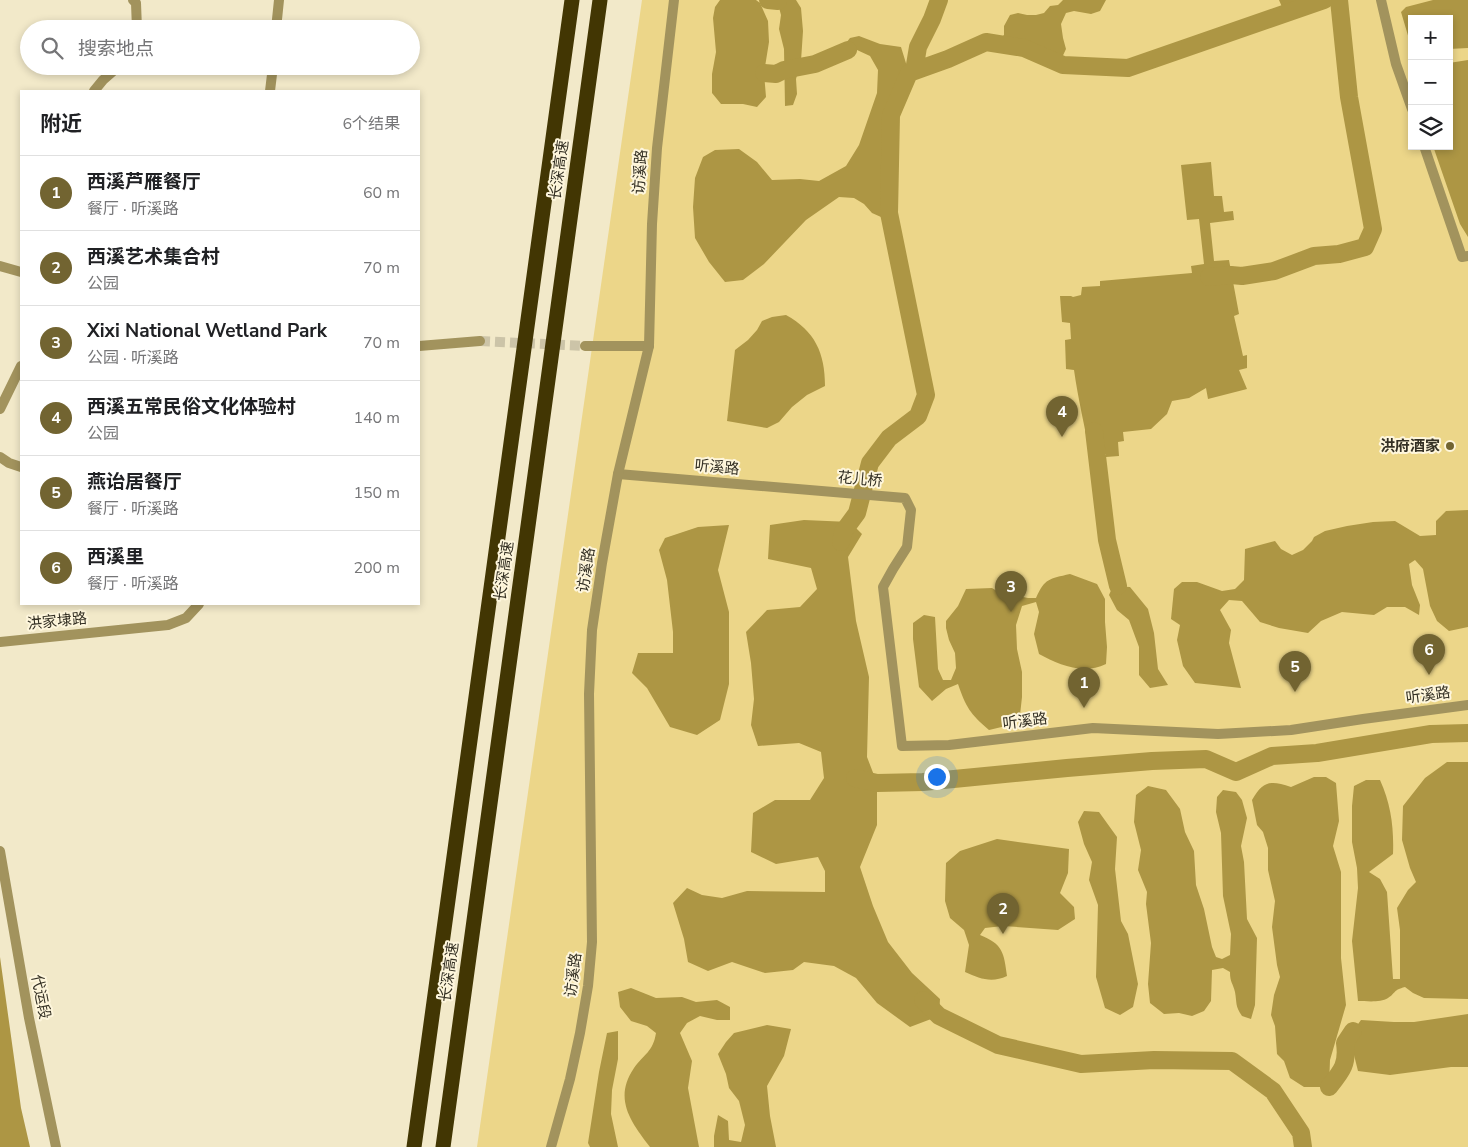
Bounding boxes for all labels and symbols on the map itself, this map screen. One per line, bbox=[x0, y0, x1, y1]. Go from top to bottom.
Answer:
street label: 长深高速 bbox=[545, 139, 573, 201]
street label: 访溪路 bbox=[628, 149, 652, 195]
pin: 4 bbox=[1046, 396, 1078, 437]
place label: 洪府酒家 bbox=[1380, 436, 1440, 456]
marker: 洪府酒家 bbox=[1444, 440, 1456, 452]
street label: 听溪路 bbox=[694, 455, 740, 479]
street label: 花儿桥 bbox=[837, 467, 883, 491]
street label: 长深高速 bbox=[490, 540, 518, 602]
street label: 访溪路 bbox=[573, 546, 599, 594]
pin: 3 bbox=[995, 571, 1027, 612]
street label: 洪家埭路 bbox=[26, 608, 88, 634]
pin: 6 bbox=[1413, 634, 1445, 675]
pin: 5 bbox=[1279, 651, 1311, 692]
pin: 1 bbox=[1068, 667, 1100, 708]
street label: 听溪路 bbox=[1404, 682, 1452, 708]
street label: 听溪路 bbox=[1001, 708, 1049, 734]
your location bbox=[924, 764, 950, 790]
pin: 2 bbox=[987, 893, 1019, 934]
street label: 长深高速 bbox=[435, 941, 463, 1003]
street label: 访溪路 bbox=[560, 951, 586, 999]
street label: 代运段 bbox=[27, 973, 55, 1021]

